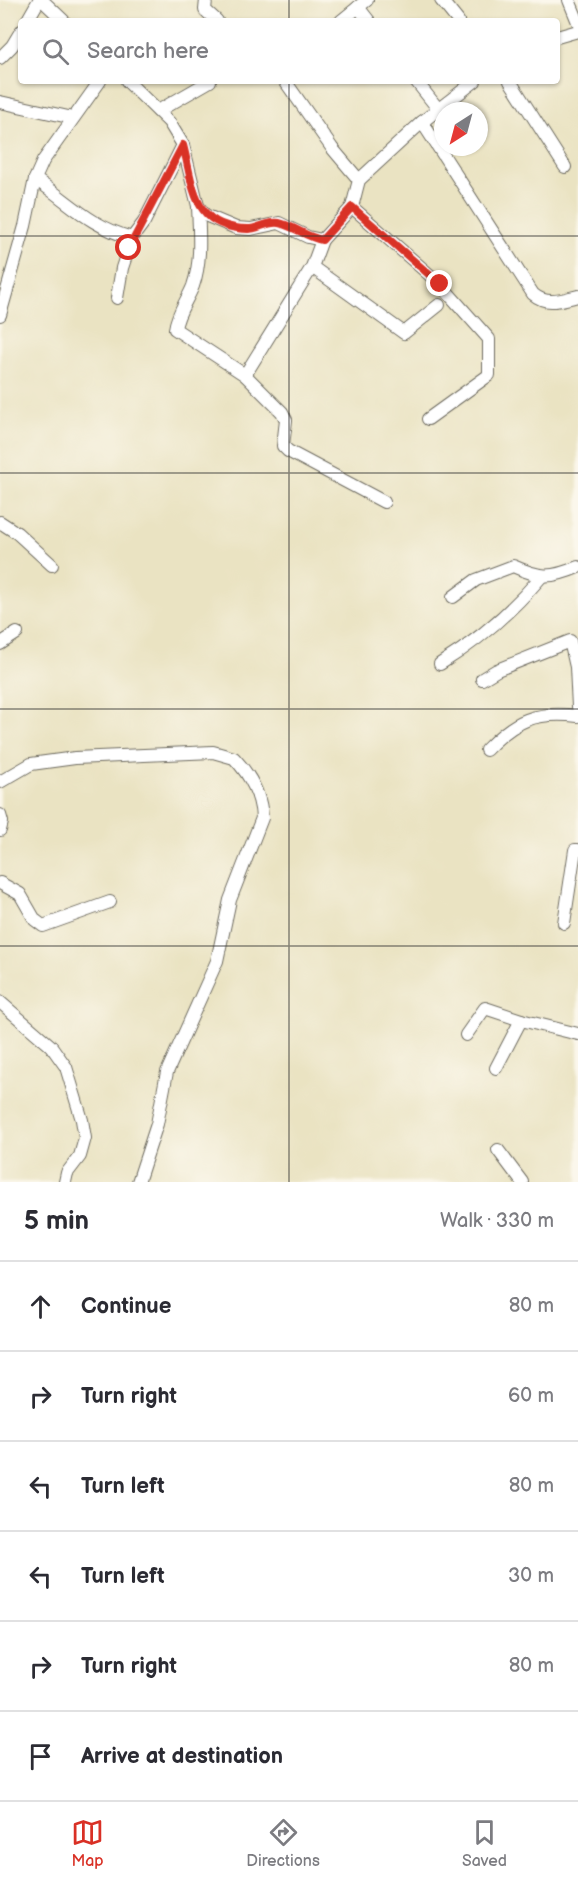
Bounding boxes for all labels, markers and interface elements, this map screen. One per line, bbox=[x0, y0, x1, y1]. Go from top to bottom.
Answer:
search box bbox=[18, 18, 560, 84]
icon: search bbox=[39, 35, 72, 68]
text: Search here bbox=[87, 38, 209, 65]
north arrow bbox=[434, 102, 488, 156]
route start bbox=[115, 234, 141, 260]
route end bbox=[426, 270, 452, 296]
text: 5 min bbox=[24, 1206, 89, 1237]
text: Walk · 330 m bbox=[440, 1209, 554, 1233]
icon: ahead bbox=[24, 1290, 57, 1323]
text: Continue bbox=[81, 1293, 171, 1320]
text: 80 m bbox=[509, 1294, 554, 1318]
icon: right bbox=[24, 1380, 57, 1413]
text: Turn right bbox=[81, 1383, 177, 1410]
text: 60 m bbox=[508, 1384, 554, 1408]
icon: left bbox=[24, 1470, 57, 1503]
text: Turn left bbox=[81, 1473, 165, 1500]
text: 80 m bbox=[509, 1474, 554, 1498]
icon: left bbox=[24, 1560, 57, 1593]
text: Turn left bbox=[81, 1563, 165, 1590]
text: 30 m bbox=[508, 1564, 554, 1588]
icon: right bbox=[24, 1650, 57, 1683]
text: Turn right bbox=[81, 1653, 177, 1680]
text: 80 m bbox=[509, 1654, 554, 1678]
icon: arrive bbox=[24, 1740, 57, 1773]
text: Arrive at destination bbox=[81, 1743, 283, 1770]
tab: Map bbox=[71, 1816, 104, 1871]
tab: Directions bbox=[246, 1816, 320, 1871]
tab: Saved bbox=[462, 1816, 507, 1871]

